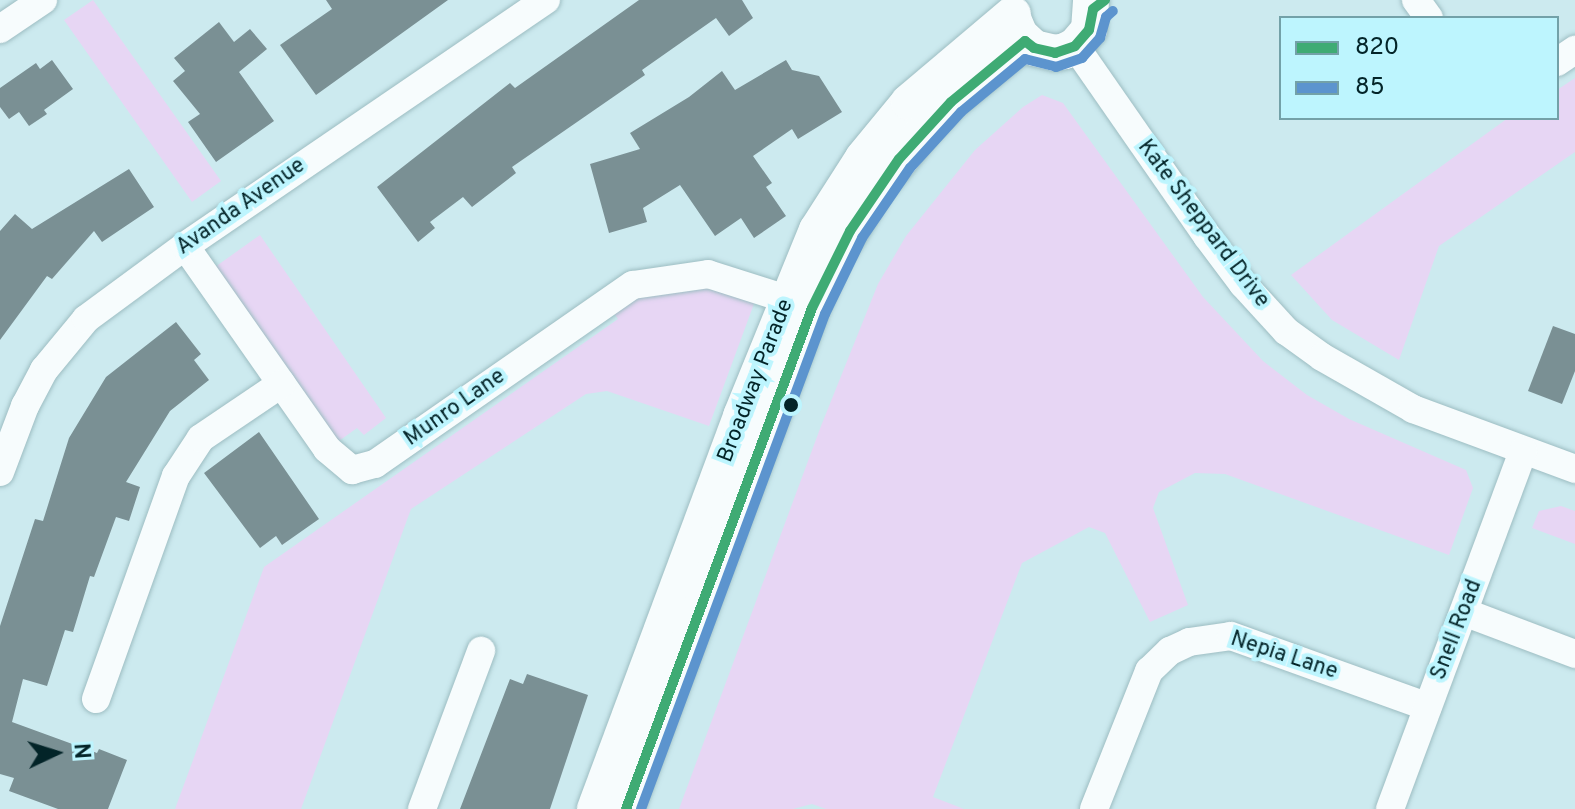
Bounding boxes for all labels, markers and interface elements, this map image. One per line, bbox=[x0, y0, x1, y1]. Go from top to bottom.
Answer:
legend bbox=[1279, 16, 1559, 120]
text: 820 bbox=[1355, 33, 1399, 63]
text: 85 bbox=[1355, 73, 1385, 103]
street label: Kate Sheppard Drive bbox=[1131, 135, 1275, 313]
street label: Avanda Avenue bbox=[171, 153, 311, 261]
street label: Broadway Parade bbox=[713, 296, 799, 466]
street label: Munro Lane bbox=[399, 364, 511, 452]
unlabelled marker bbox=[783, 397, 799, 413]
street label: Snell Road bbox=[1426, 576, 1488, 684]
street label: Nepia Lane bbox=[1227, 626, 1341, 686]
north arrow bbox=[16, 713, 96, 793]
text: N bbox=[66, 742, 94, 760]

